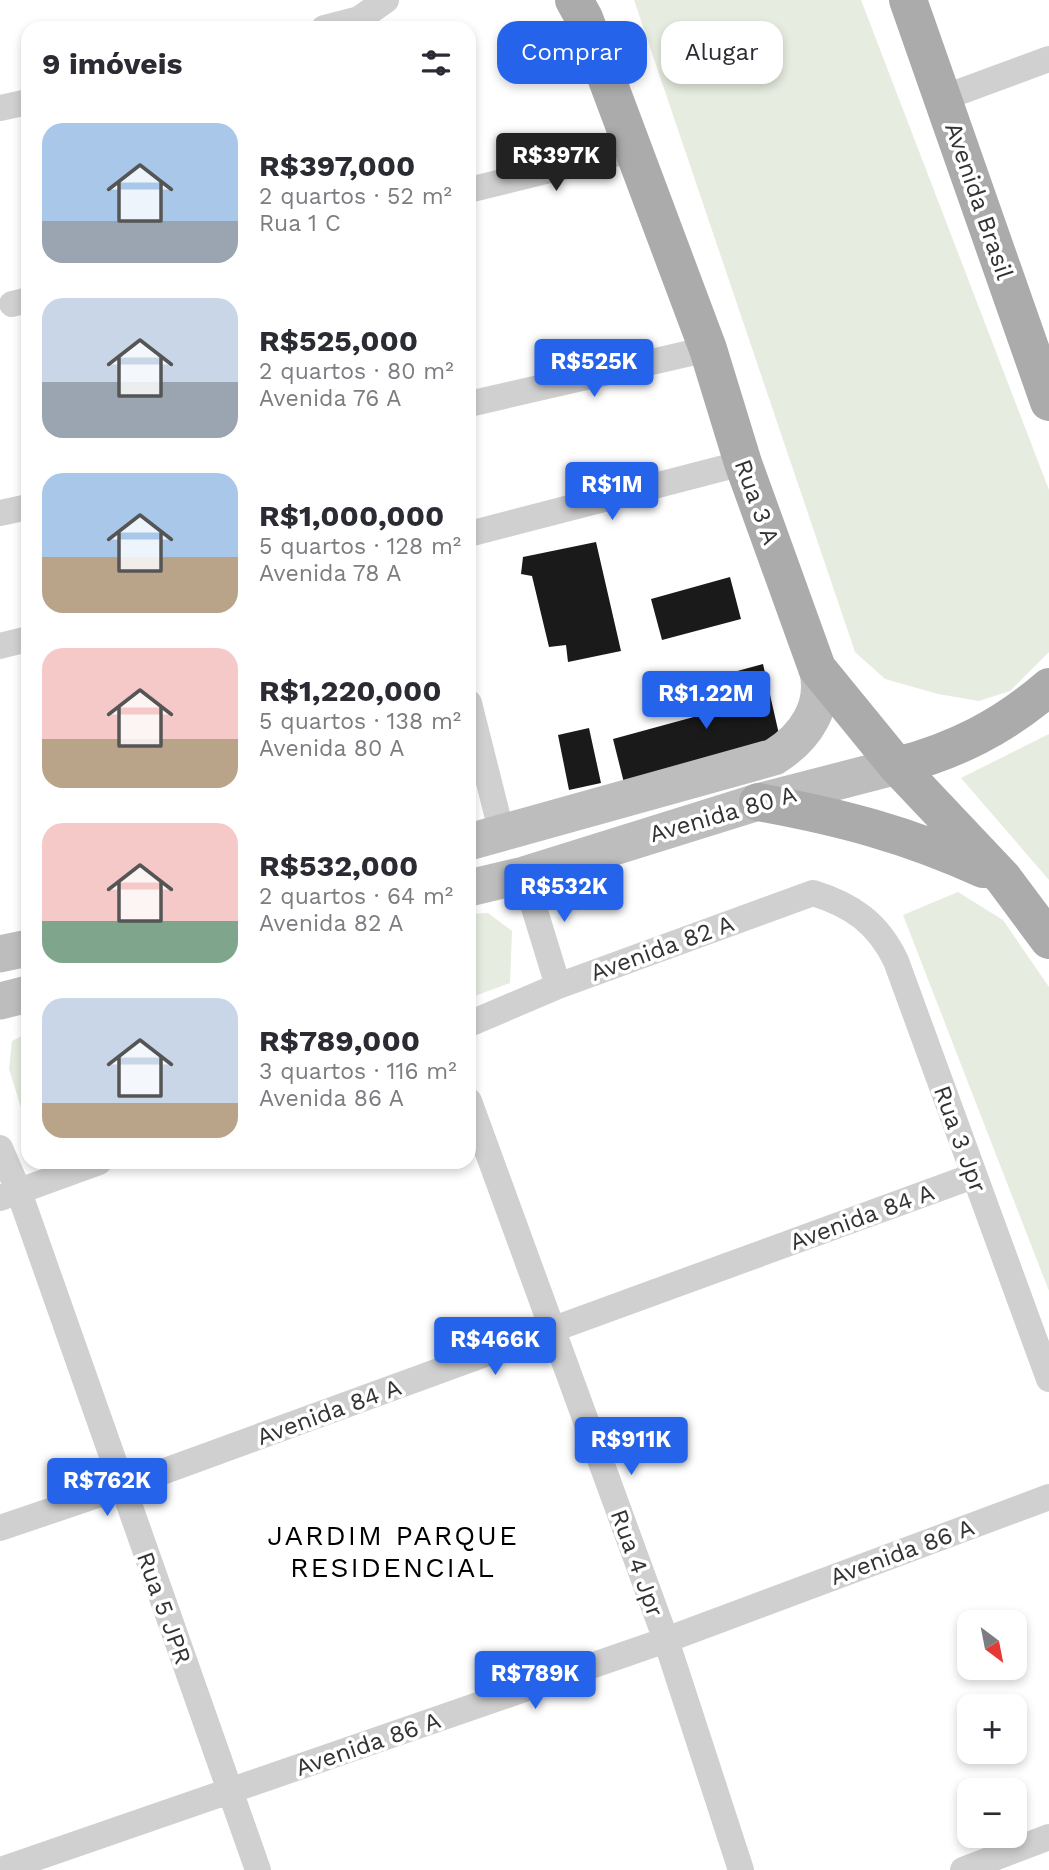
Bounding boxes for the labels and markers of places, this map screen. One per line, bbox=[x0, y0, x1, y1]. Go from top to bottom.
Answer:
pin: R$397K bbox=[499, 134, 613, 193]
pin: R$525K bbox=[537, 340, 651, 399]
pin: R$1M bbox=[571, 462, 653, 522]
pin: R$1.22M bbox=[641, 672, 771, 731]
pin: R$532K bbox=[507, 864, 621, 924]
pin: R$466K bbox=[438, 1318, 552, 1377]
pin: R$911K bbox=[574, 1418, 688, 1477]
pin: R$762K bbox=[50, 1458, 164, 1518]
pin: R$789K bbox=[478, 1652, 592, 1711]

